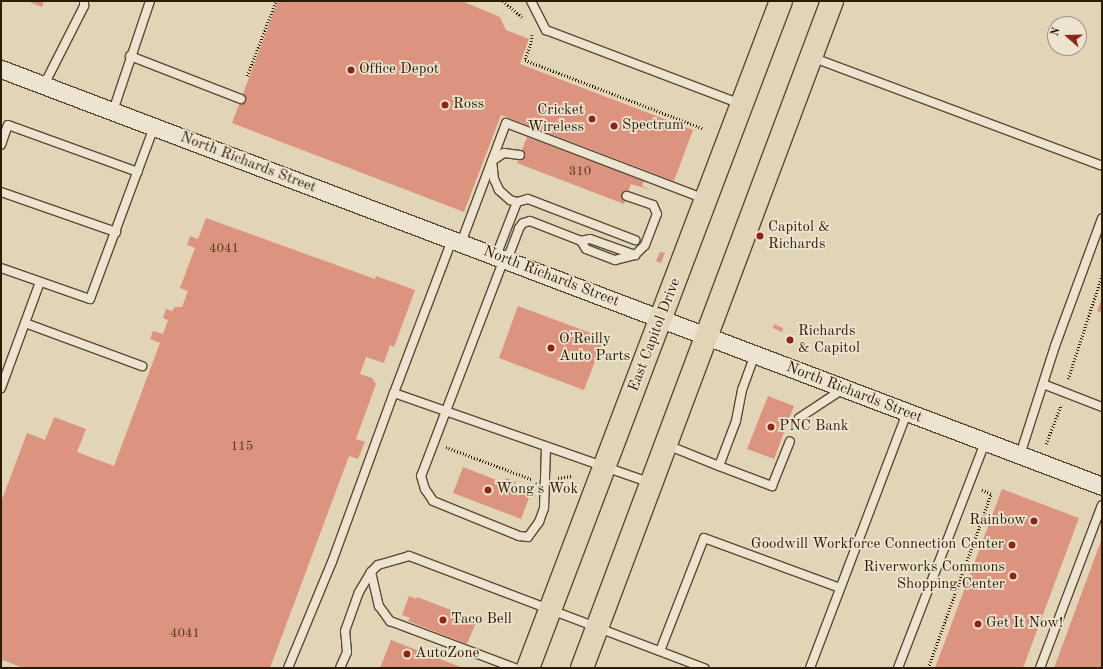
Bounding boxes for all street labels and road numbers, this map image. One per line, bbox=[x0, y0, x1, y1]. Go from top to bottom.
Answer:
street label: North Richards Street bbox=[178, 129, 318, 197]
street label: North Richards Street bbox=[481, 243, 621, 311]
street label: East Capitol Drive bbox=[625, 276, 685, 394]
street label: North Richards Street bbox=[784, 359, 924, 427]

